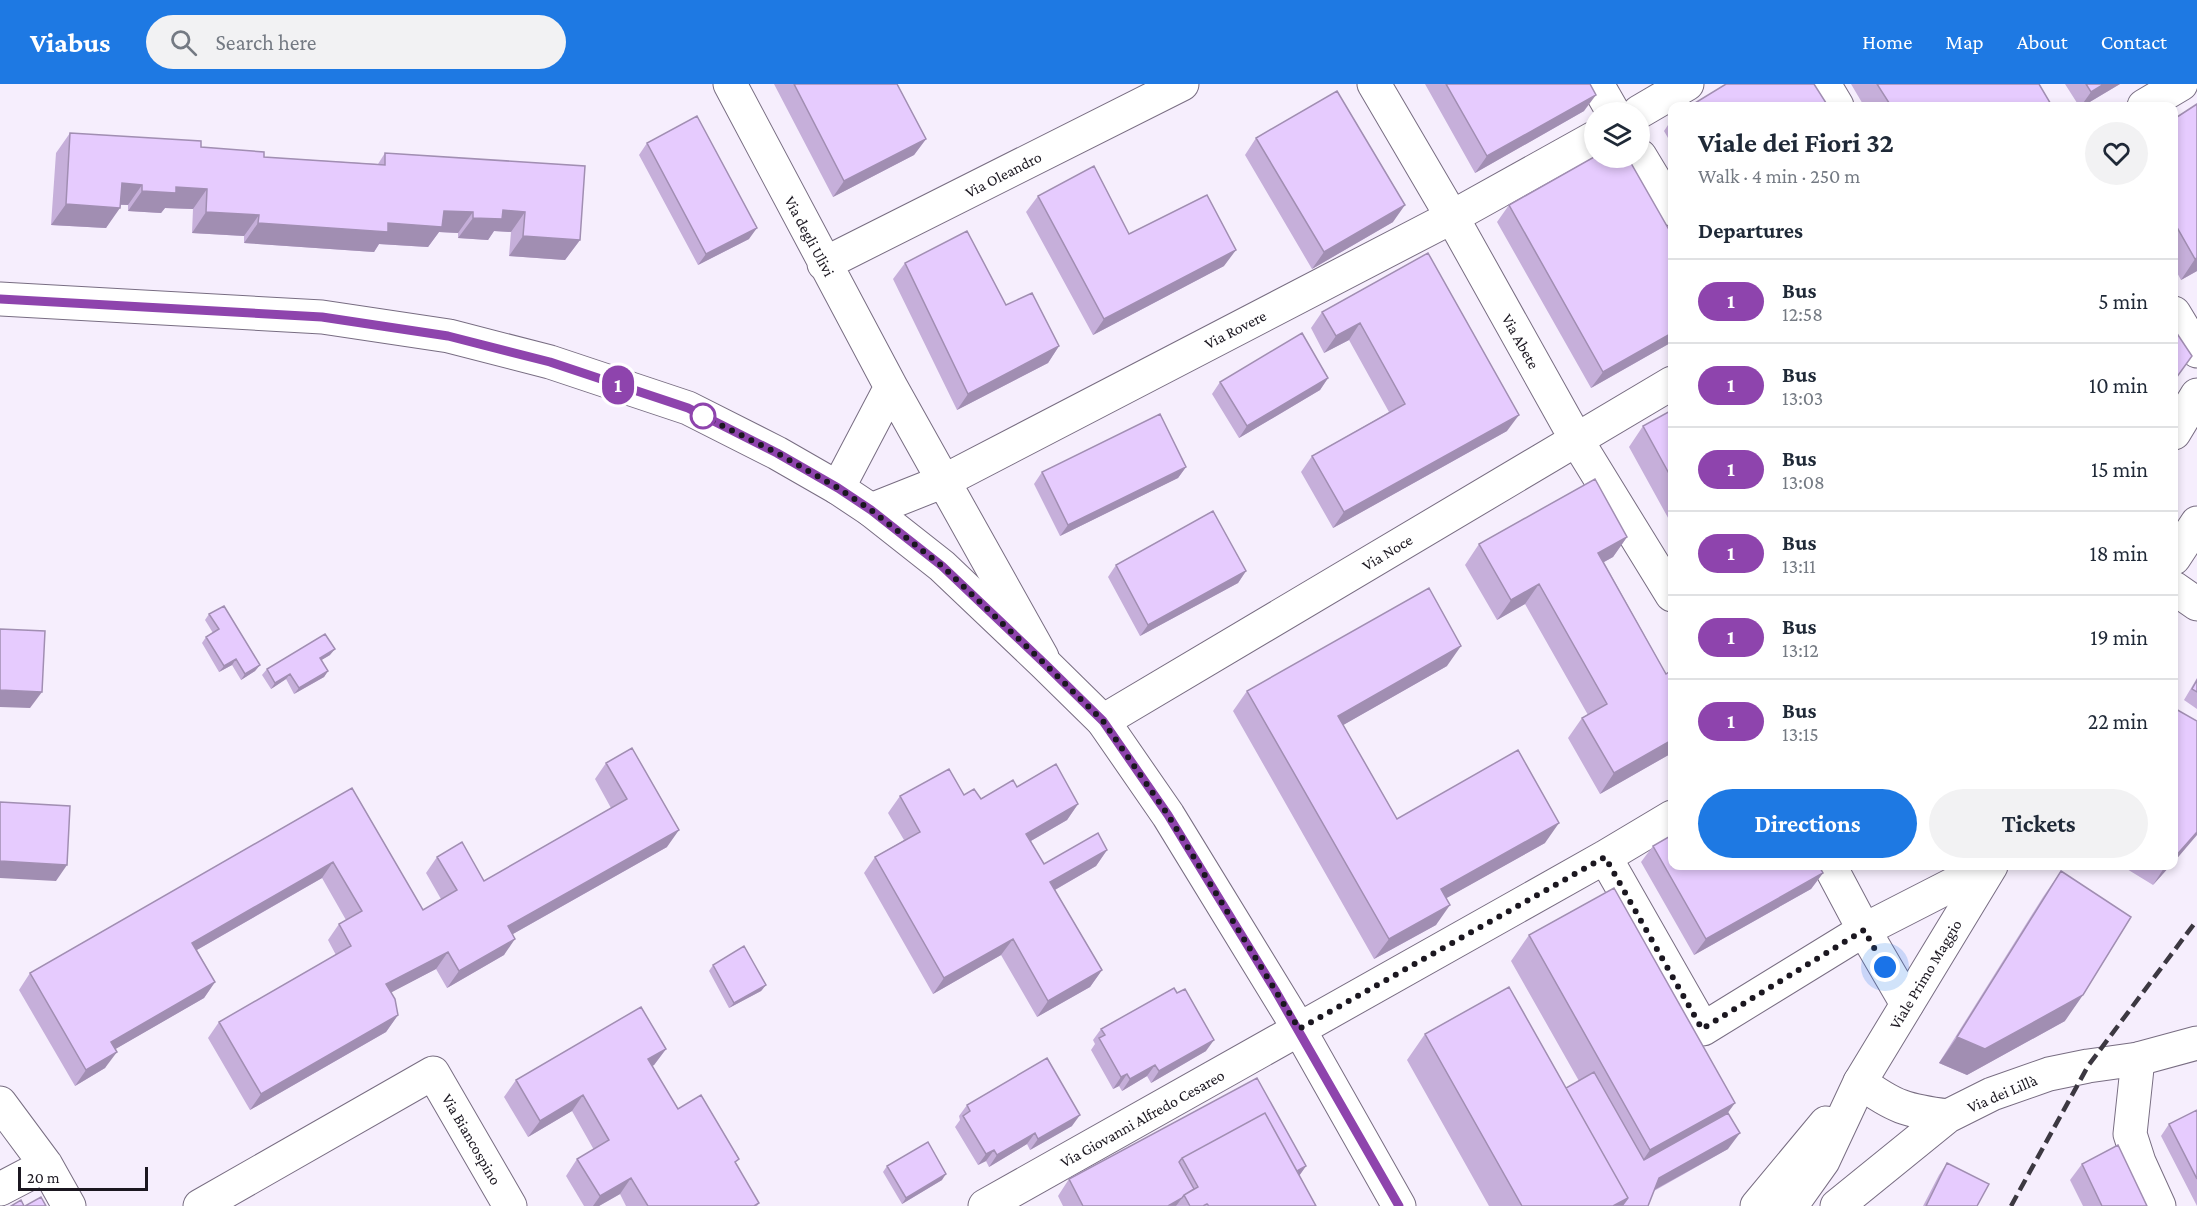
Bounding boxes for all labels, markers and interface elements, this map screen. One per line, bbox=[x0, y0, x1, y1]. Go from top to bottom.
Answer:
search box bbox=[146, 15, 566, 69]
icon: search bbox=[167, 26, 200, 59]
text: Viabus bbox=[30, 27, 110, 58]
text: Search here bbox=[215, 30, 316, 55]
text: Home bbox=[1862, 30, 1912, 54]
text: Map bbox=[1945, 30, 1984, 54]
text: About bbox=[2017, 30, 2068, 54]
text: Contact bbox=[2101, 30, 2167, 54]
map controls bbox=[1584, 102, 1650, 168]
button: layers bbox=[1584, 102, 1650, 168]
button: heart bbox=[2085, 122, 2148, 185]
text: Viale dei Fiori 32 bbox=[1698, 127, 1894, 158]
street label: Via Oleandro bbox=[962, 148, 1044, 201]
text: Walk · 4 min · 250 m bbox=[1698, 165, 1860, 187]
street label: Via degli Ulivi bbox=[780, 193, 838, 280]
text: Departures bbox=[1698, 218, 1803, 243]
text: Bus bbox=[1782, 278, 1816, 303]
text: 1 bbox=[1727, 289, 1735, 313]
text: 5 min bbox=[2098, 289, 2148, 314]
text: 12:58 bbox=[1782, 303, 1823, 325]
street label: Via Rovere bbox=[1202, 307, 1269, 352]
street label: Via Abete bbox=[1499, 311, 1543, 372]
text: Bus bbox=[1782, 362, 1816, 387]
line badge: 1 bbox=[598, 366, 638, 404]
text: 1 bbox=[614, 373, 622, 397]
text: 1 bbox=[1727, 373, 1735, 397]
text: 10 min bbox=[2089, 373, 2148, 398]
text: 13:03 bbox=[1782, 387, 1823, 409]
unlabelled marker bbox=[690, 403, 716, 429]
text: Bus bbox=[1782, 446, 1816, 471]
text: 1 bbox=[1727, 457, 1735, 481]
text: 15 min bbox=[2091, 457, 2148, 482]
text: 13:08 bbox=[1782, 471, 1825, 493]
text: Bus bbox=[1782, 530, 1816, 555]
street label: Via Noce bbox=[1359, 531, 1415, 574]
text: 1 bbox=[1727, 541, 1735, 565]
text: 18 min bbox=[2089, 541, 2148, 566]
text: 13:11 bbox=[1782, 555, 1816, 577]
text: Bus bbox=[1782, 614, 1816, 639]
text: 1 bbox=[1727, 625, 1735, 649]
text: 19 min bbox=[2090, 625, 2148, 650]
text: 13:12 bbox=[1782, 639, 1819, 661]
text: Bus bbox=[1782, 698, 1816, 723]
text: 1 bbox=[1727, 709, 1735, 733]
text: 22 min bbox=[2088, 709, 2148, 734]
text: 13:15 bbox=[1782, 723, 1819, 745]
button: Directions bbox=[1698, 789, 1917, 858]
button: Tickets bbox=[1929, 789, 2148, 858]
street label: Viale Primo Maggio bbox=[1886, 916, 1966, 1033]
your location bbox=[1870, 952, 1900, 982]
street label: Via Giovanni Alfredo Cesareo bbox=[1057, 1066, 1227, 1171]
street label: Via dei Lillà bbox=[1965, 1071, 2040, 1116]
street label: Via Biancospino bbox=[438, 1091, 505, 1188]
scale bar bbox=[18, 1164, 148, 1192]
text: 20 m bbox=[27, 1169, 60, 1186]

